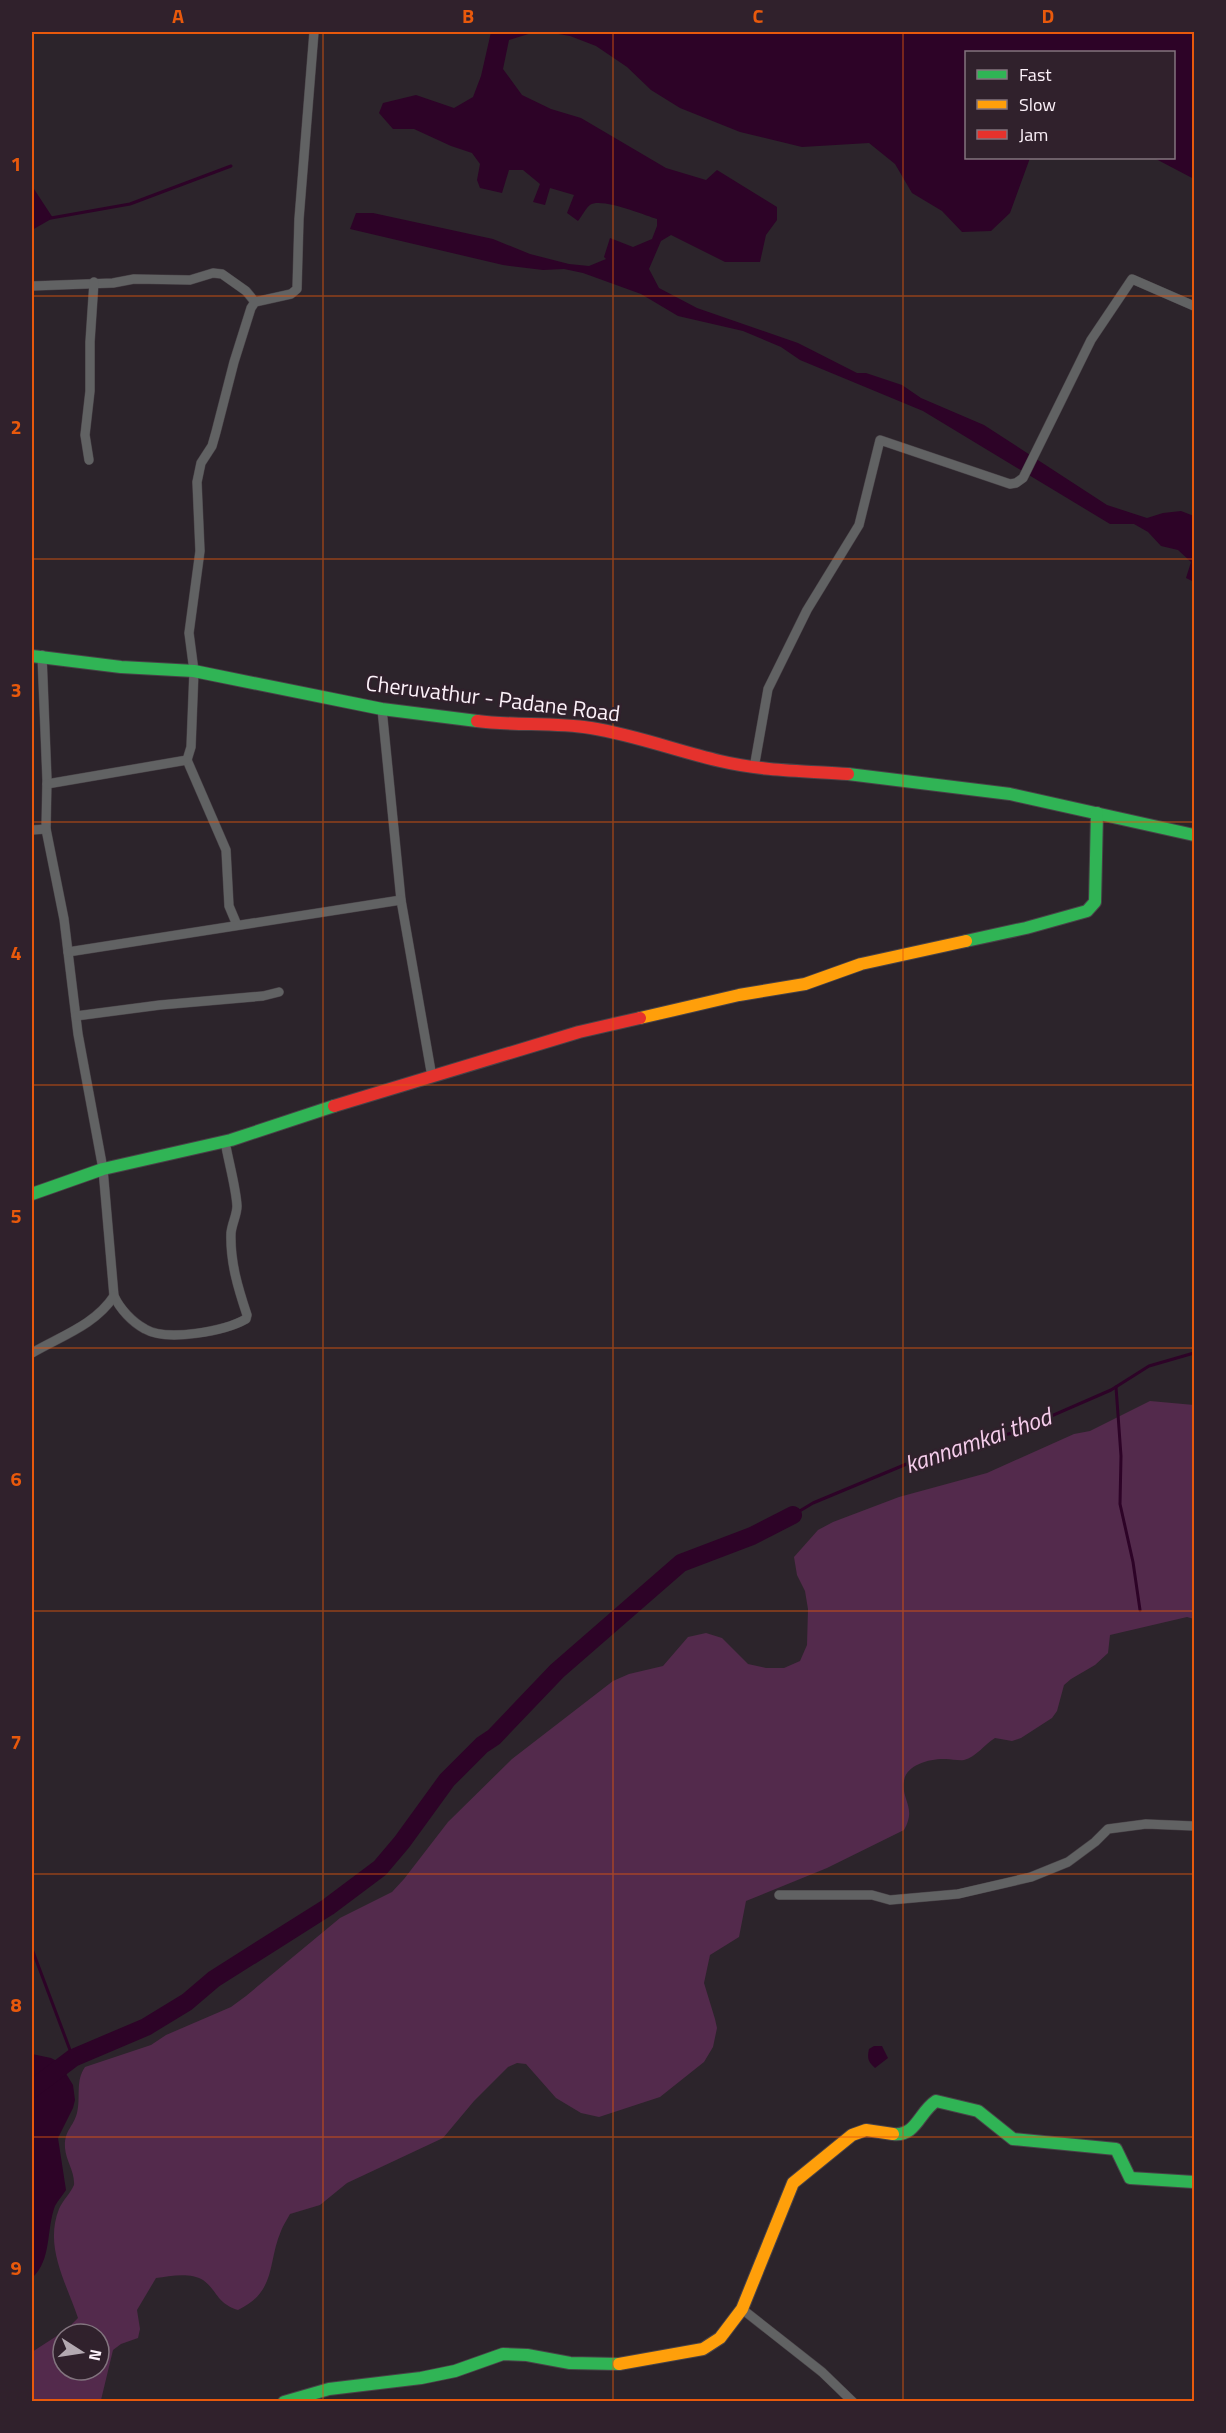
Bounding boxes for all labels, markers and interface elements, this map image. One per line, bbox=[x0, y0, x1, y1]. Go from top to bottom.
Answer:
text: A bbox=[172, 0, 184, 31]
text: B bbox=[462, 0, 474, 31]
text: C bbox=[753, 0, 764, 31]
text: D bbox=[1042, 0, 1054, 31]
legend bbox=[965, 51, 1175, 159]
text: Fast bbox=[1019, 61, 1052, 88]
text: Slow bbox=[1019, 91, 1056, 118]
text: Jam bbox=[1019, 121, 1048, 148]
text: 1 bbox=[10, 148, 22, 179]
text: 2 bbox=[10, 411, 22, 442]
street label: Cheruvathur - Padane Road bbox=[364, 666, 622, 730]
text: 3 bbox=[10, 674, 22, 705]
text: 4 bbox=[10, 937, 22, 968]
text: 5 bbox=[10, 1200, 22, 1231]
water label: kannamkai thod bbox=[900, 1397, 1059, 1482]
text: 6 bbox=[10, 1463, 22, 1494]
text: 7 bbox=[10, 1726, 22, 1757]
text: 8 bbox=[10, 1989, 22, 2020]
text: 9 bbox=[10, 2252, 22, 2283]
north arrow bbox=[51, 2322, 111, 2382]
text: N bbox=[83, 2347, 109, 2363]

